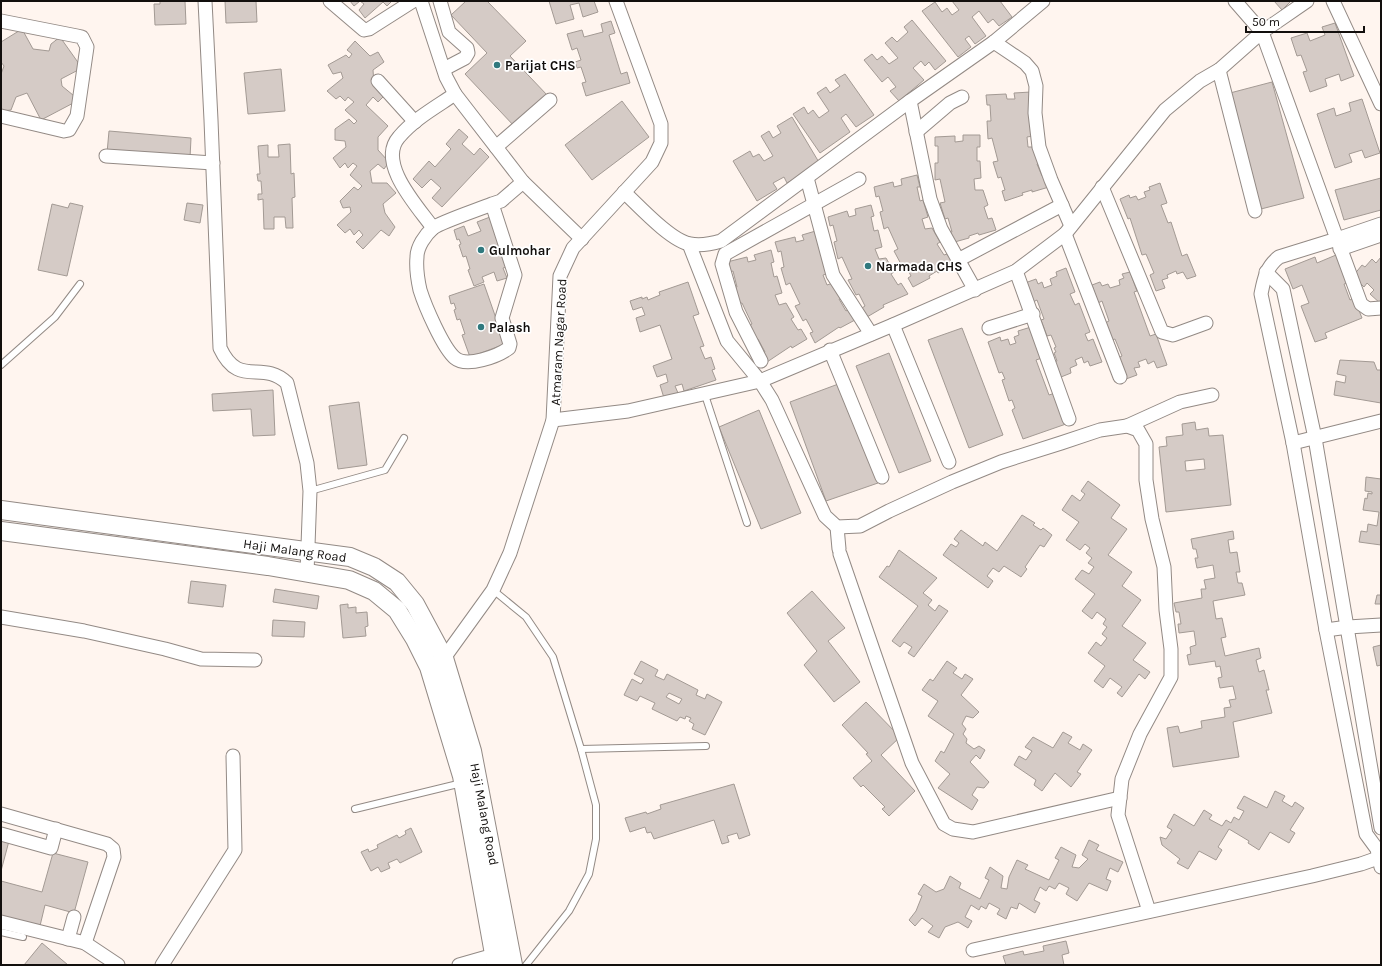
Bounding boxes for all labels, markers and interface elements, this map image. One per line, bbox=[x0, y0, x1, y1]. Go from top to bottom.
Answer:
scale bar bbox=[1246, 8, 1364, 34]
text: 50 m bbox=[1252, 15, 1280, 29]
place label: Parijat CHS bbox=[505, 58, 576, 73]
marker: Parijat CHS bbox=[492, 60, 502, 70]
place label: Gulmohar bbox=[489, 243, 551, 258]
marker: Gulmohar bbox=[476, 245, 486, 255]
place label: Narmada CHS bbox=[876, 259, 963, 274]
marker: Narmada CHS bbox=[863, 261, 873, 271]
street label: Atmaram Nagar Road bbox=[548, 278, 569, 406]
place label: Palash bbox=[489, 320, 531, 335]
marker: Palash bbox=[476, 322, 486, 332]
street label: Haji Malang Road bbox=[242, 536, 347, 565]
street label: Haji Malang Road bbox=[467, 762, 502, 867]

